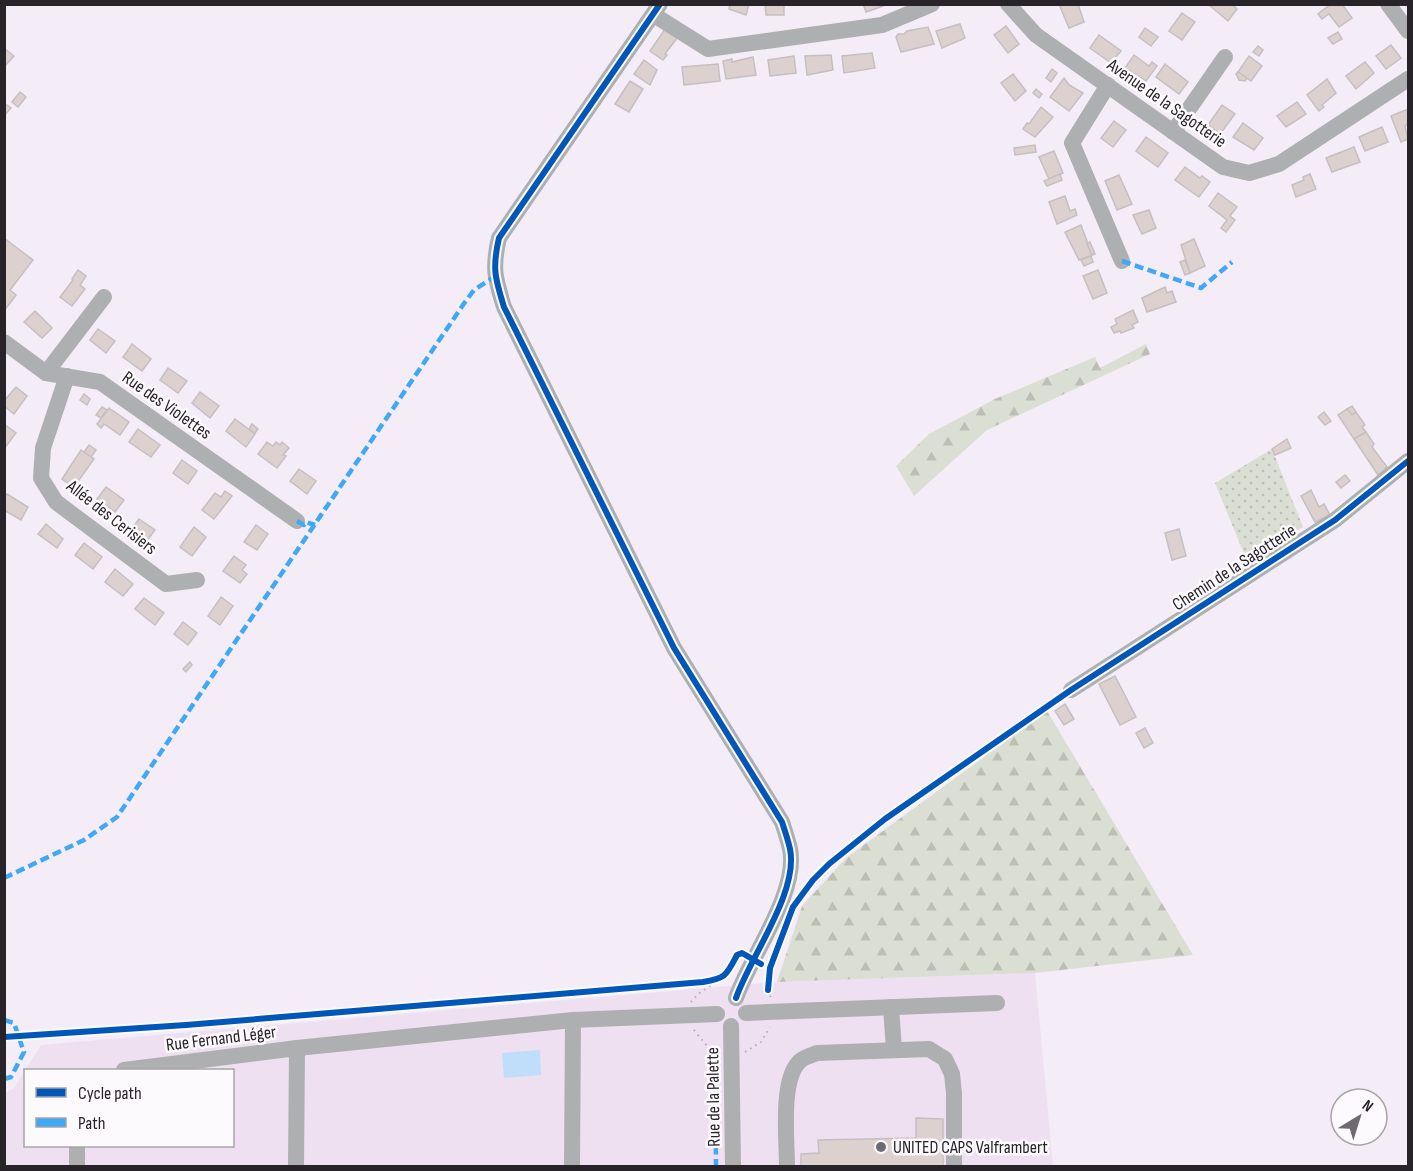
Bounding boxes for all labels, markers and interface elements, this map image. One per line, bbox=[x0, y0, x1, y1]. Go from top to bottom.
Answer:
street label: Avenue de la Sagotterie bbox=[1102, 54, 1230, 152]
street label: Rue des Violettes bbox=[118, 367, 215, 444]
street label: Allée des Cerisiers bbox=[62, 475, 161, 559]
street label: Chemin de la Sagotterie bbox=[1169, 520, 1300, 615]
street label: Rue Fernand Léger bbox=[165, 1021, 277, 1056]
street label: Rue de la Palette bbox=[702, 1047, 725, 1147]
legend bbox=[24, 1069, 234, 1147]
text: Cycle path bbox=[78, 1083, 142, 1104]
north arrow bbox=[1329, 1087, 1389, 1147]
text: N bbox=[1358, 1096, 1377, 1116]
text: Path bbox=[78, 1113, 106, 1134]
place label: UNITED CAPS Valframbert bbox=[893, 1137, 1048, 1158]
marker: UNITED CAPS Valframbert bbox=[874, 1140, 888, 1154]

